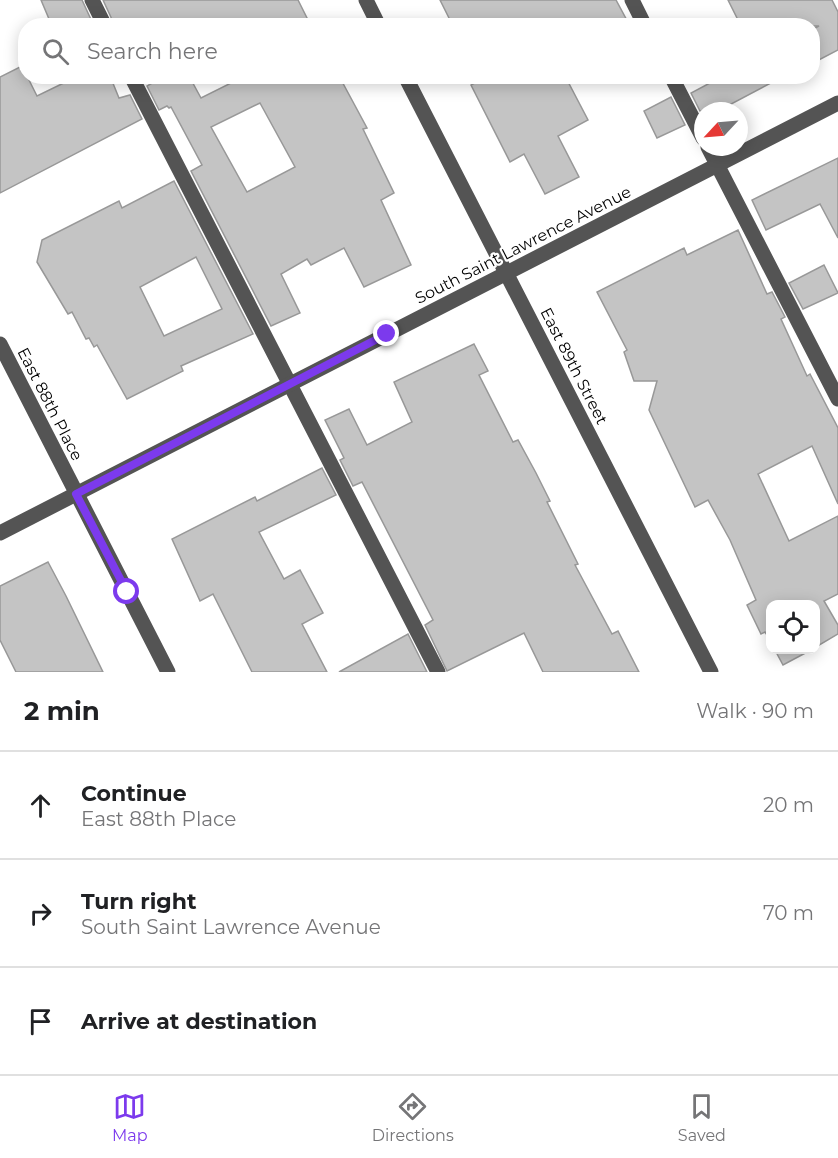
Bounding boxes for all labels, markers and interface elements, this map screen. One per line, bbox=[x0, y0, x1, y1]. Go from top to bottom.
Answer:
search box bbox=[18, 18, 820, 84]
icon: search bbox=[39, 35, 72, 68]
text: Search here bbox=[87, 38, 218, 65]
north arrow bbox=[694, 102, 748, 156]
street label: South Saint Lawrence Avenue bbox=[412, 182, 634, 308]
street label: East 89th Street bbox=[536, 304, 612, 428]
route end bbox=[373, 320, 399, 346]
street label: East 88th Place bbox=[13, 344, 87, 464]
route start bbox=[113, 578, 139, 604]
map controls bbox=[766, 600, 820, 654]
button: locate bbox=[766, 600, 820, 654]
text: 2 min bbox=[24, 695, 100, 727]
text: Walk · 90 m bbox=[696, 699, 814, 723]
text: Continue bbox=[81, 780, 187, 807]
icon: ahead bbox=[24, 789, 57, 822]
text: 20 m bbox=[763, 793, 814, 817]
text: East 88th Place bbox=[81, 807, 236, 831]
text: Turn right bbox=[81, 888, 196, 915]
icon: right bbox=[24, 897, 57, 930]
text: 70 m bbox=[763, 901, 814, 925]
text: South Saint Lawrence Avenue bbox=[81, 915, 381, 939]
icon: arrive bbox=[24, 1005, 57, 1038]
text: Arrive at destination bbox=[81, 1008, 317, 1035]
tab: Map bbox=[112, 1090, 148, 1145]
tab: Directions bbox=[372, 1090, 454, 1145]
tab: Saved bbox=[678, 1090, 726, 1145]

